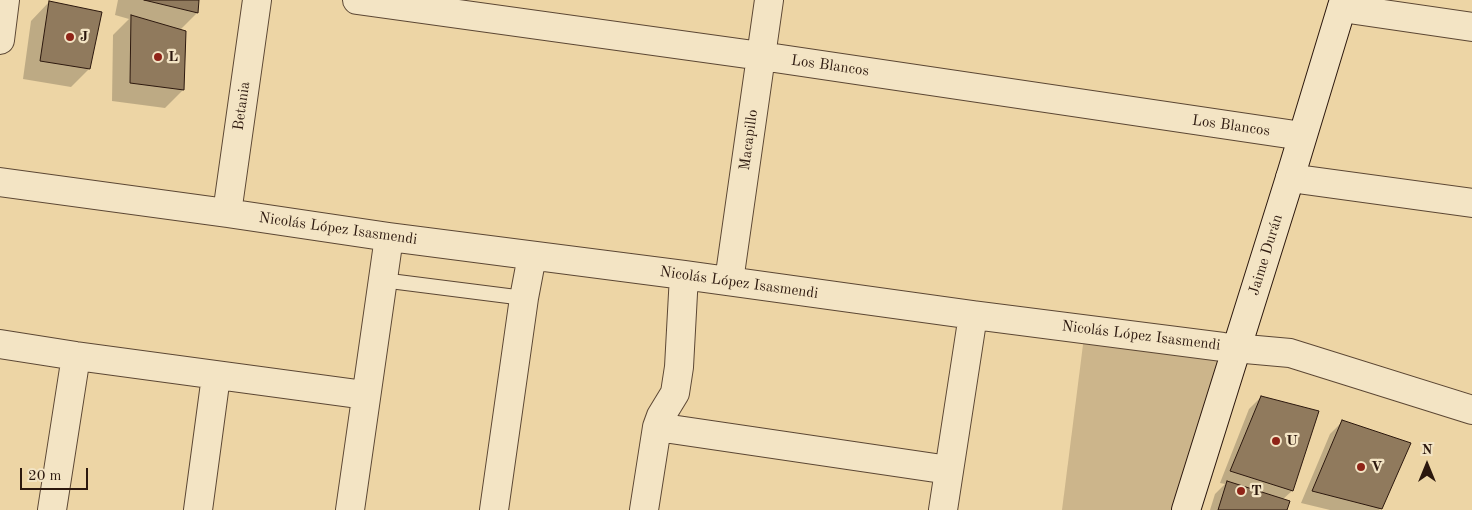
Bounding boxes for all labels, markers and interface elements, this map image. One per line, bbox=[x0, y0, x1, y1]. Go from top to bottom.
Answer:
place label: J bbox=[80, 28, 88, 46]
marker: J bbox=[64, 31, 76, 43]
place label: L bbox=[168, 48, 178, 66]
marker: L bbox=[152, 51, 164, 63]
street label: Los Blancos bbox=[790, 52, 870, 80]
street label: Betania bbox=[230, 80, 254, 132]
street label: Macapillo bbox=[736, 108, 762, 172]
street label: Los Blancos bbox=[1191, 112, 1271, 140]
street label: Nicolás López Isasmendi bbox=[258, 209, 418, 249]
street label: Jaime Durán bbox=[1245, 212, 1287, 298]
street label: Nicolás López Isasmendi bbox=[659, 263, 819, 303]
street label: Nicolás López Isasmendi bbox=[1061, 317, 1221, 355]
place label: U bbox=[1286, 432, 1298, 450]
marker: U bbox=[1270, 435, 1282, 447]
north arrow bbox=[1402, 440, 1452, 490]
text: N bbox=[1422, 443, 1432, 457]
scale bar bbox=[22, 458, 90, 490]
place label: V bbox=[1371, 458, 1383, 476]
marker: V bbox=[1355, 461, 1367, 473]
text: 20 m bbox=[28, 469, 62, 484]
place label: T bbox=[1251, 482, 1262, 500]
marker: T bbox=[1235, 485, 1247, 497]

